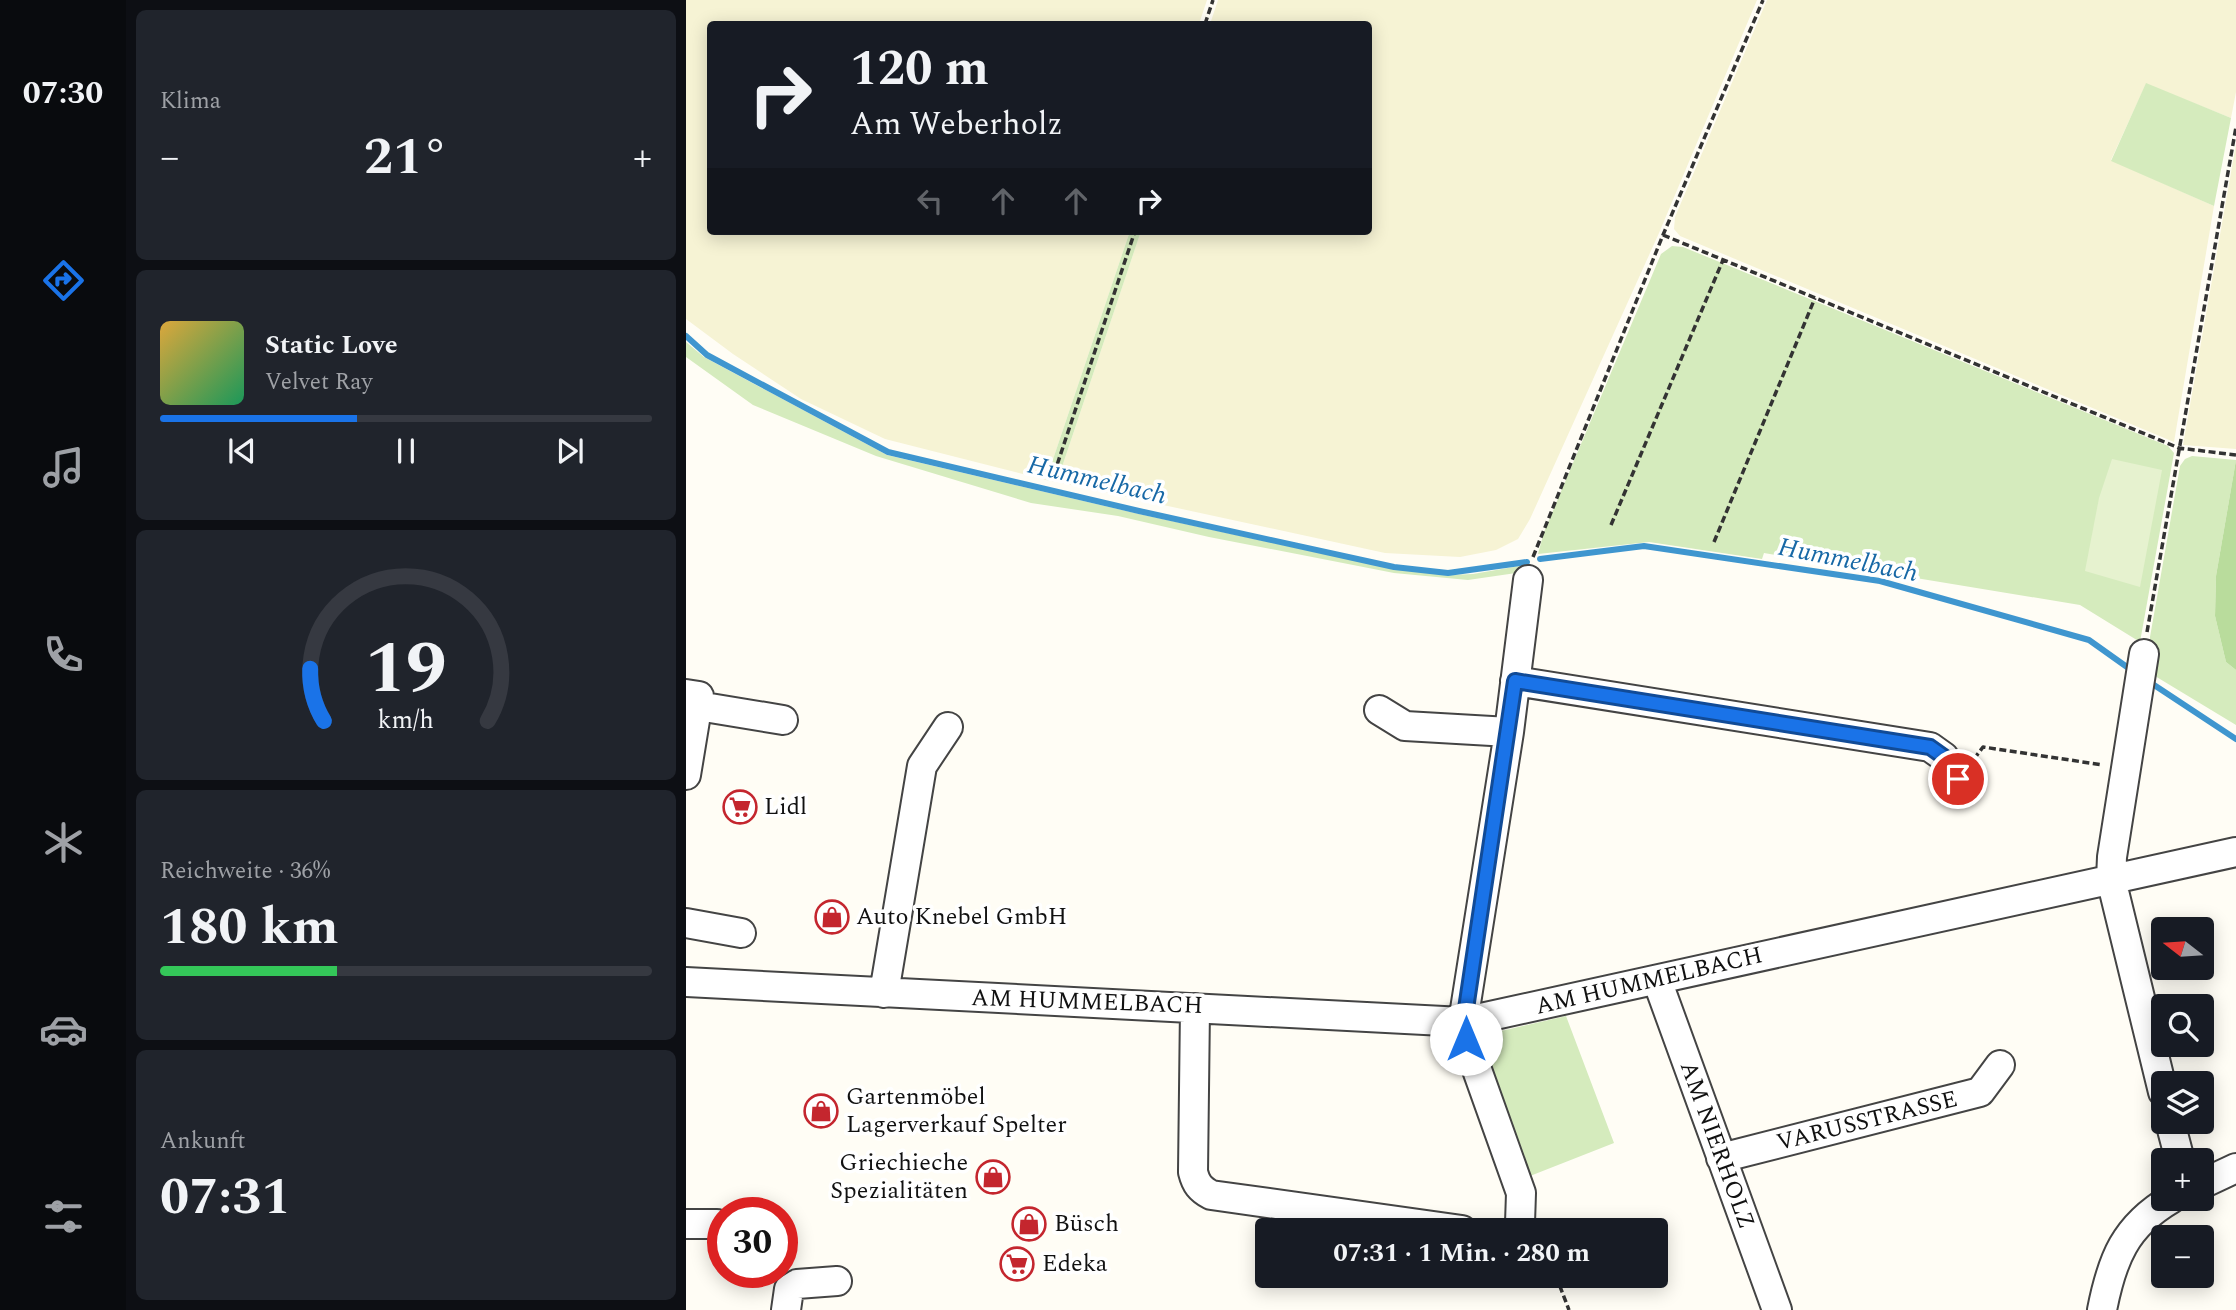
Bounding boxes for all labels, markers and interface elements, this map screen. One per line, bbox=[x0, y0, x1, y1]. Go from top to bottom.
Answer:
text: 120 m bbox=[850, 32, 989, 107]
icon: right bbox=[735, 49, 826, 140]
text: 07:30 bbox=[23, 69, 103, 118]
text: Klima bbox=[160, 84, 221, 119]
text: Am Weberholz bbox=[850, 100, 1063, 149]
text: 21° bbox=[364, 118, 448, 197]
text: − bbox=[160, 129, 179, 187]
text: + bbox=[633, 129, 652, 187]
icon: left bbox=[911, 182, 949, 220]
icon: ahead bbox=[984, 182, 1022, 220]
icon: ahead bbox=[1057, 182, 1095, 220]
icon: right bbox=[1130, 182, 1168, 220]
icon: directions bbox=[39, 256, 88, 305]
text: Static Love bbox=[265, 325, 398, 365]
text: Velvet Ray bbox=[265, 365, 372, 400]
icon: previous bbox=[223, 432, 261, 470]
icon: pause bbox=[387, 432, 425, 470]
icon: next bbox=[551, 432, 589, 470]
icon: music bbox=[39, 443, 88, 492]
water label: Hummelbach bbox=[1024, 445, 1170, 515]
water label: Hummelbach bbox=[1775, 527, 1921, 593]
text: 19 bbox=[365, 614, 447, 725]
icon: phone bbox=[39, 630, 88, 679]
text: km/h bbox=[378, 702, 434, 740]
pin bbox=[1928, 749, 1988, 809]
icon: arrive bbox=[1939, 760, 1977, 798]
supermarket icon: Lidl bbox=[721, 788, 759, 826]
place label: Lidl bbox=[764, 789, 807, 825]
icon: climate bbox=[39, 818, 88, 867]
text: Reichweite · 36% bbox=[160, 854, 330, 889]
text: 180 km bbox=[160, 888, 339, 967]
shop icon: Auto Knebel GmbH bbox=[813, 898, 851, 936]
place label: Auto Knebel GmbH bbox=[856, 899, 1067, 935]
north arrow bbox=[2151, 917, 2214, 980]
map controls bbox=[2151, 917, 2214, 1288]
street label: AM HUMMELBACH bbox=[1532, 937, 1766, 1025]
street label: AM HUMMELBACH bbox=[970, 980, 1204, 1024]
button: search bbox=[2151, 994, 2214, 1057]
position arrow bbox=[1429, 1002, 1503, 1076]
icon: car bbox=[39, 1005, 88, 1054]
street label: AM NIERHOLZ bbox=[1670, 1056, 1764, 1234]
button: layers bbox=[2151, 1071, 2214, 1134]
place label: Gartenmöbel Lagerverkauf Spelter bbox=[846, 1079, 1067, 1143]
street label: VARUSSTRASSE bbox=[1773, 1081, 1961, 1161]
shop icon: Gartenmöbel Lagerverkauf Spelter bbox=[802, 1092, 840, 1130]
text: Ankunft bbox=[160, 1124, 245, 1159]
place label: Griechieche Spezialitäten bbox=[830, 1145, 968, 1209]
button: + bbox=[2151, 1148, 2214, 1211]
text: 07:31 bbox=[160, 1158, 291, 1237]
shop icon: Griechieche Spezialitäten bbox=[974, 1158, 1012, 1196]
icon: filters bbox=[39, 1192, 88, 1241]
speed limit sign: 30 bbox=[707, 1197, 798, 1288]
shop icon: Büsch bbox=[1010, 1205, 1048, 1243]
place label: Büsch bbox=[1054, 1206, 1119, 1242]
button: − bbox=[2151, 1225, 2214, 1288]
text: 07:31 · 1 Min. · 280 m bbox=[1333, 1233, 1590, 1273]
supermarket icon: Edeka bbox=[998, 1245, 1036, 1283]
place label: Edeka bbox=[1042, 1246, 1108, 1282]

